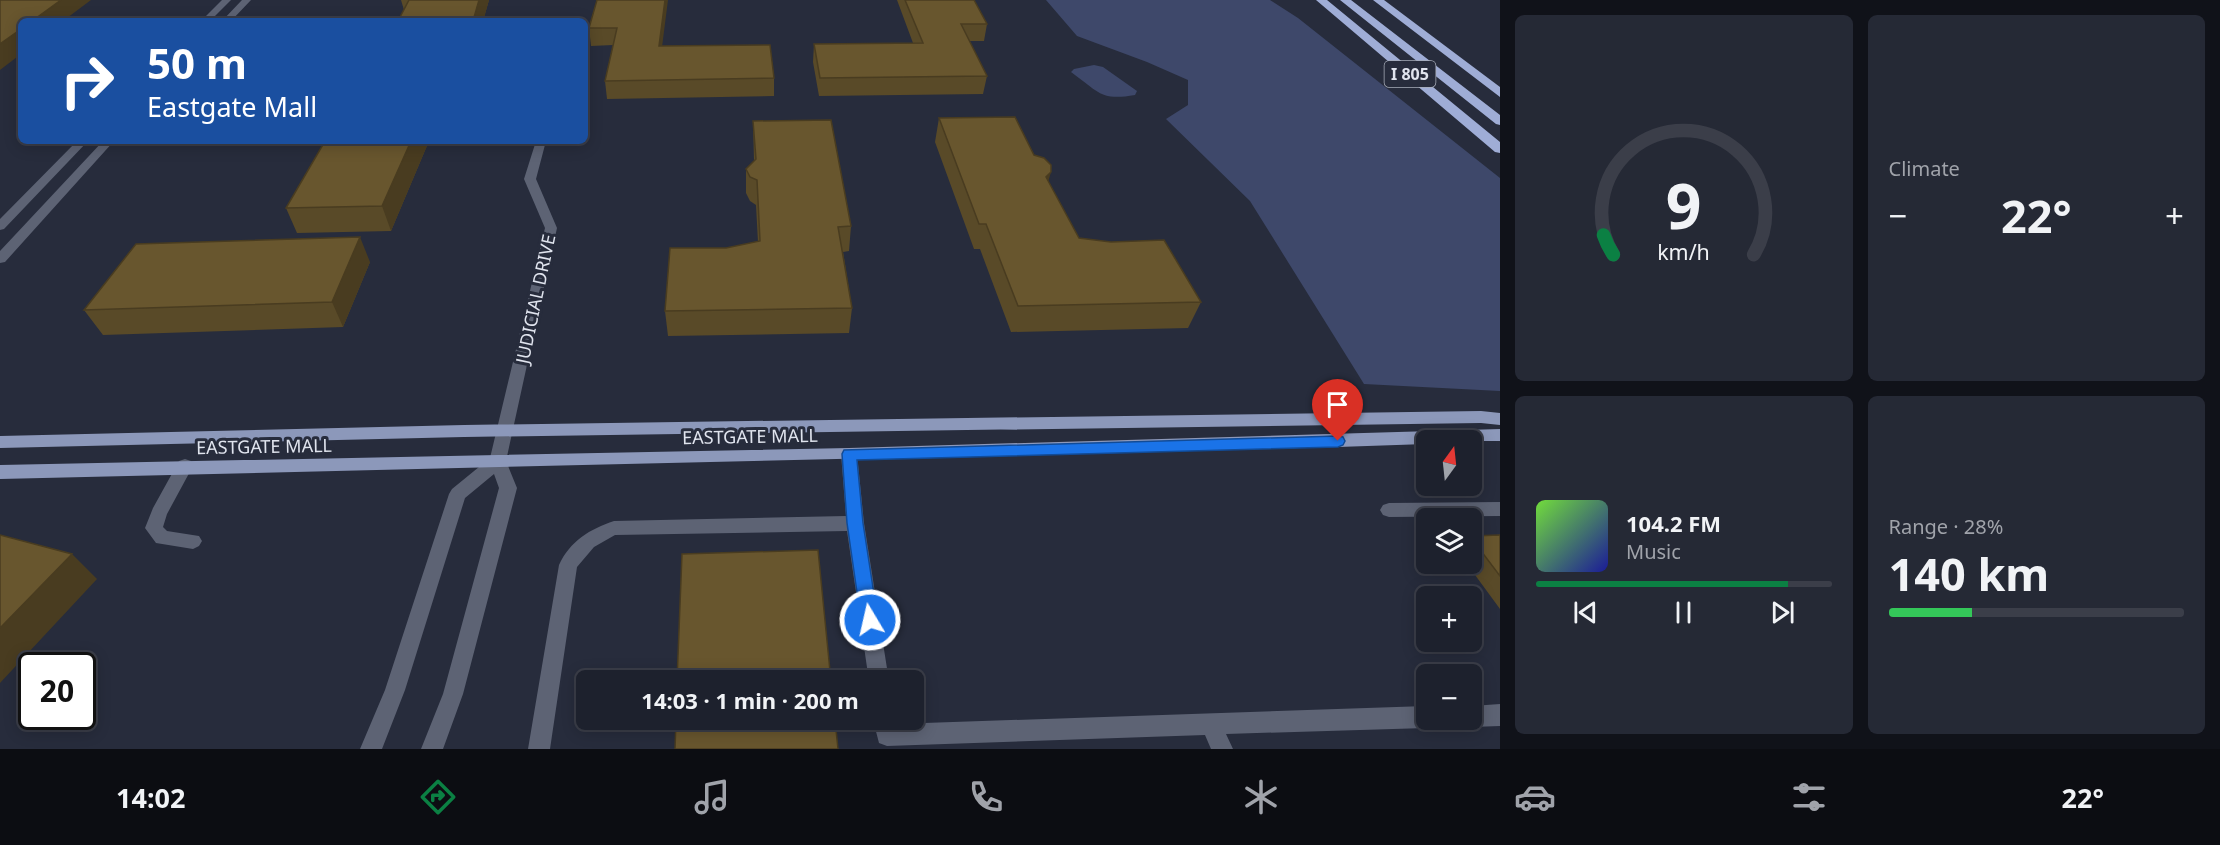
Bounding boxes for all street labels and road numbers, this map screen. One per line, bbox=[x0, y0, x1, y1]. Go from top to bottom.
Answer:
road number: I 805 bbox=[1384, 61, 1436, 87]
street label: JUDICIAL DRIVE bbox=[509, 232, 560, 368]
street label: EASTGATE MALL bbox=[682, 423, 818, 449]
street label: EASTGATE MALL bbox=[196, 433, 332, 459]

